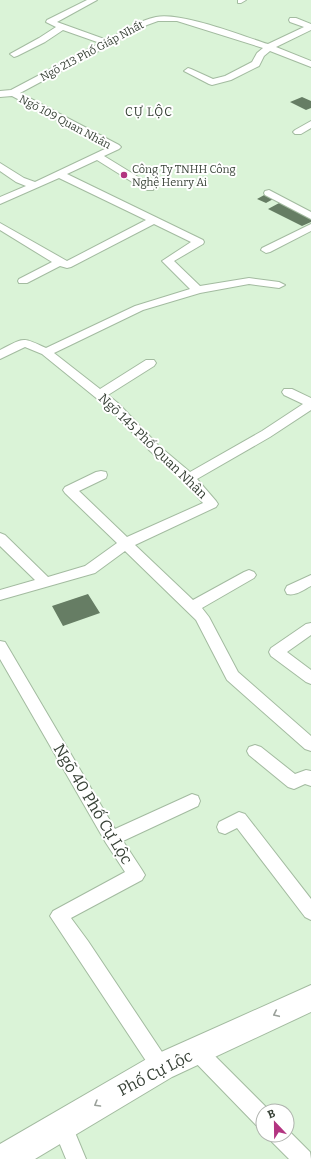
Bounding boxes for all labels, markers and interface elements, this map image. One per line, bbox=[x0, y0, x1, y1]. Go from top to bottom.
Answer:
street label: Ngõ 213 Phố Giáp Nhất bbox=[38, 17, 146, 84]
street label: Ngõ 109 Quan Nhân bbox=[17, 92, 113, 152]
district label: CỰ LỘC bbox=[125, 103, 173, 119]
place label: Công Ty TNHH Công Nghệ Henry Ai bbox=[132, 163, 236, 189]
marker: Công Ty TNHH Công Nghệ Henry Ai bbox=[119, 170, 129, 180]
street label: Ngõ 145 Phố Quan Nhân bbox=[96, 390, 211, 502]
street label: Ngõ 40 Phố Cự Lộc bbox=[50, 740, 137, 868]
one-way arrow bbox=[272, 1009, 280, 1017]
street label: Phố Cự Lộc bbox=[114, 1045, 195, 1100]
one-way arrow bbox=[94, 1099, 101, 1107]
north arrow bbox=[255, 1103, 295, 1143]
text: B bbox=[266, 1107, 277, 1122]

